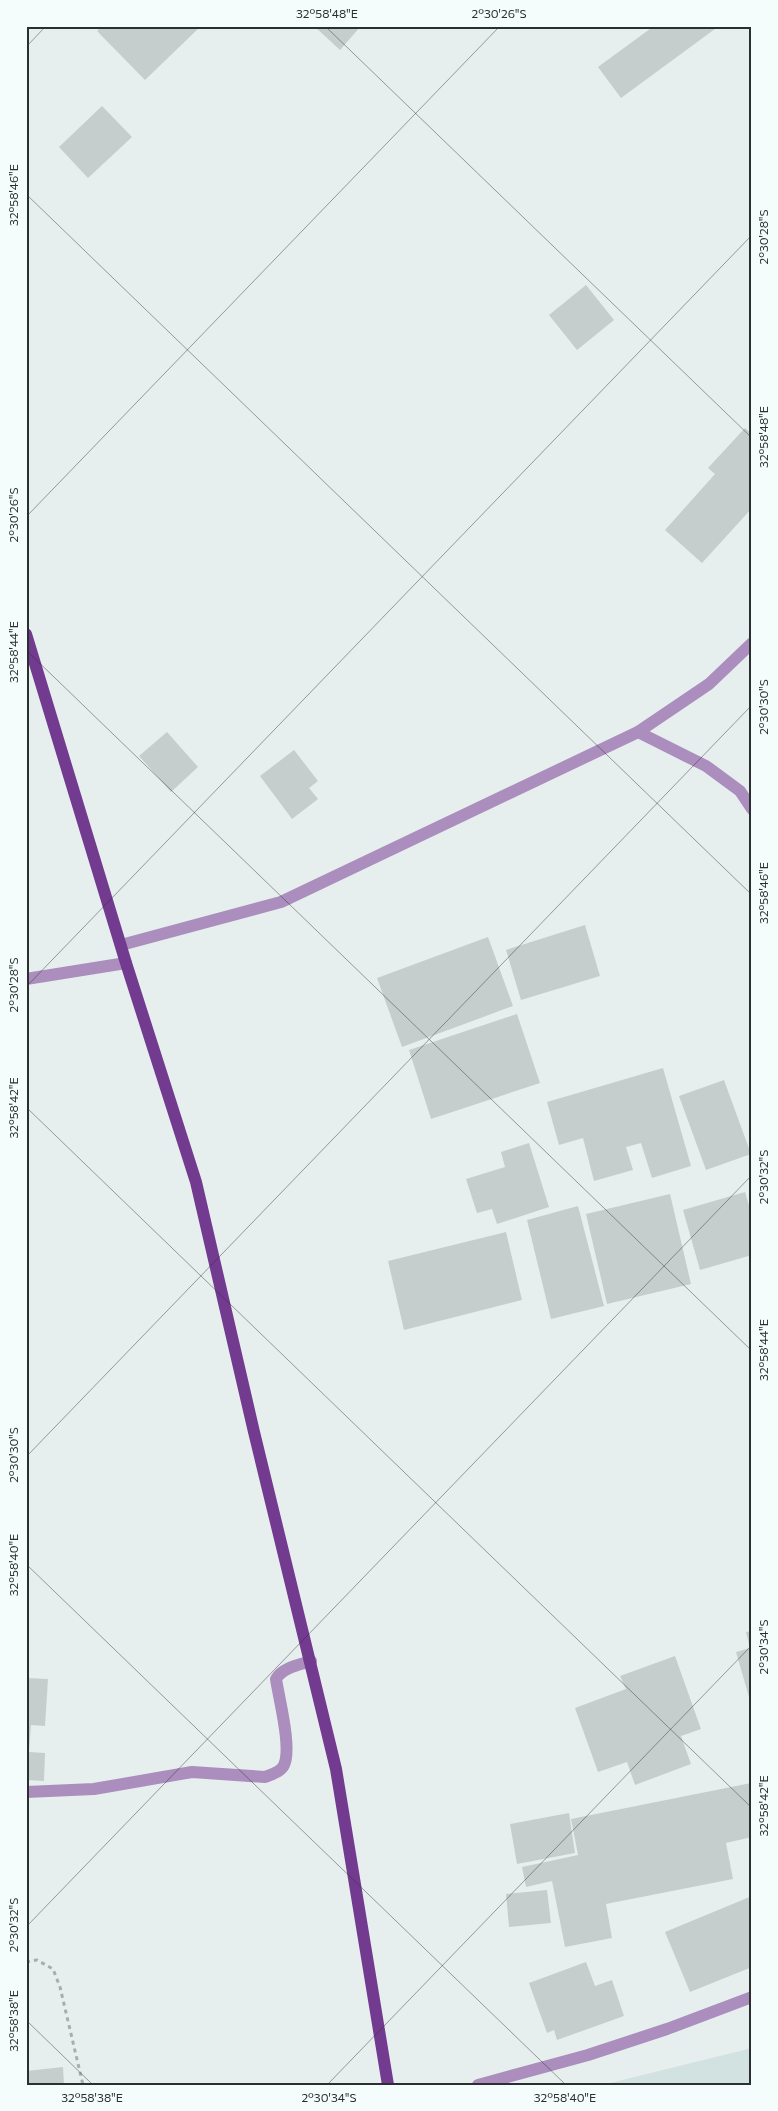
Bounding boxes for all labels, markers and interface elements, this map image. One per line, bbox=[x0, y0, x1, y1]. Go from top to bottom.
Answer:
text: 32°58'48"E bbox=[296, 6, 358, 20]
text: 2°30'26"S bbox=[472, 6, 526, 20]
text: 32°58'46"E bbox=[6, 164, 20, 226]
text: 2°30'28"S bbox=[756, 210, 770, 264]
text: 32°58'48"E bbox=[756, 406, 770, 468]
text: 2°30'26"S bbox=[6, 488, 20, 542]
text: 32°58'44"E bbox=[6, 621, 20, 683]
text: 2°30'30"S bbox=[756, 679, 770, 735]
text: 32°58'46"E bbox=[756, 862, 770, 924]
text: 2°30'28"S bbox=[6, 958, 20, 1012]
text: 32°58'42"E bbox=[6, 1077, 20, 1139]
text: 2°30'32"S bbox=[756, 1150, 770, 1204]
text: 32°58'44"E bbox=[756, 1319, 770, 1381]
text: 2°30'30"S bbox=[6, 1427, 20, 1483]
text: 32°58'40"E bbox=[6, 1534, 20, 1596]
text: 2°30'34"S bbox=[756, 1619, 770, 1675]
text: 32°58'42"E bbox=[756, 1775, 770, 1837]
text: 2°30'32"S bbox=[6, 1898, 20, 1952]
text: 32°58'38"E bbox=[6, 1990, 20, 2052]
text: 32°58'38"E bbox=[61, 2090, 123, 2104]
text: 2°30'34"S bbox=[301, 2090, 357, 2104]
text: 32°58'40"E bbox=[534, 2090, 596, 2104]

